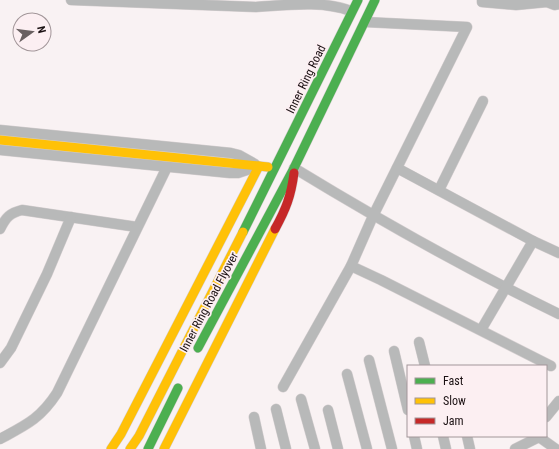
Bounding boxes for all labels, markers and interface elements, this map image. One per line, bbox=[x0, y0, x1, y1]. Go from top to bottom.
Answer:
north arrow bbox=[12, 12, 52, 52]
text: N bbox=[34, 25, 48, 35]
street label: Inner Ring Road bbox=[283, 42, 329, 115]
street label: Inner Ring Road Flyover bbox=[177, 249, 241, 354]
legend bbox=[407, 365, 547, 437]
text: Fast bbox=[443, 374, 464, 388]
text: Slow bbox=[443, 394, 466, 408]
text: Jam bbox=[443, 414, 464, 428]

